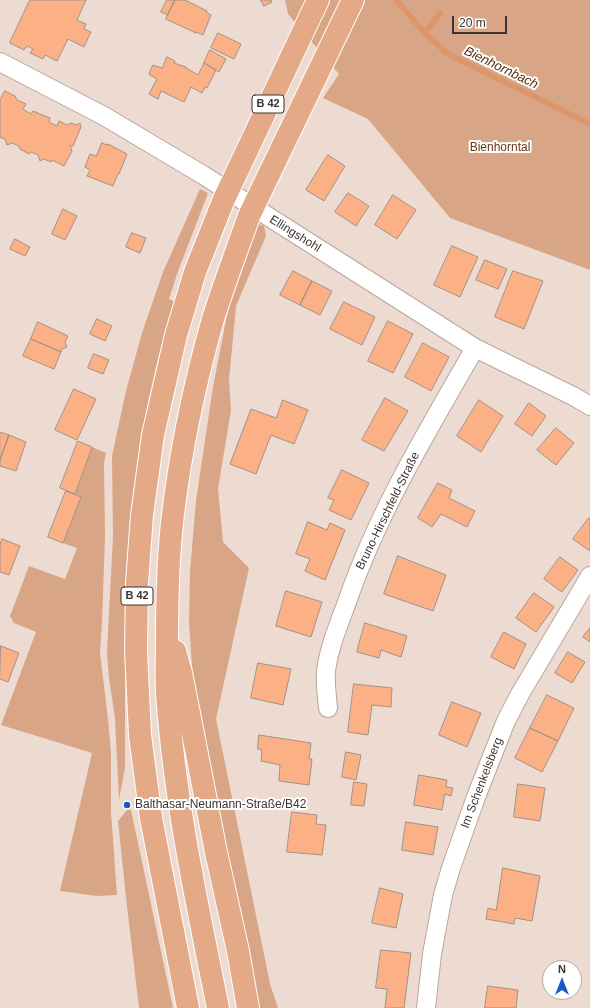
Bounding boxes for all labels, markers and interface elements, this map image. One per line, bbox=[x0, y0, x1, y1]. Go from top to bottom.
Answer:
scale bar bbox=[454, 8, 509, 34]
text: 20 m bbox=[459, 16, 486, 30]
water label: Bienhornbach bbox=[462, 43, 540, 93]
road number: B 42 bbox=[252, 95, 284, 113]
park label: Bienhorntal bbox=[470, 141, 530, 155]
street label: Ellingshohl bbox=[267, 213, 323, 255]
street label: Bruno-Hirschfeld-Straße bbox=[353, 450, 423, 572]
road number: B 42 bbox=[121, 587, 153, 605]
street label: Im Schenkelsberg bbox=[458, 736, 506, 830]
place label: Balthasar-Neumann-Straße/B42 bbox=[135, 798, 306, 812]
marker: Balthasar-Neumann-Straße/B42 bbox=[122, 800, 132, 810]
north arrow bbox=[542, 960, 582, 1000]
text: N bbox=[558, 963, 566, 975]

